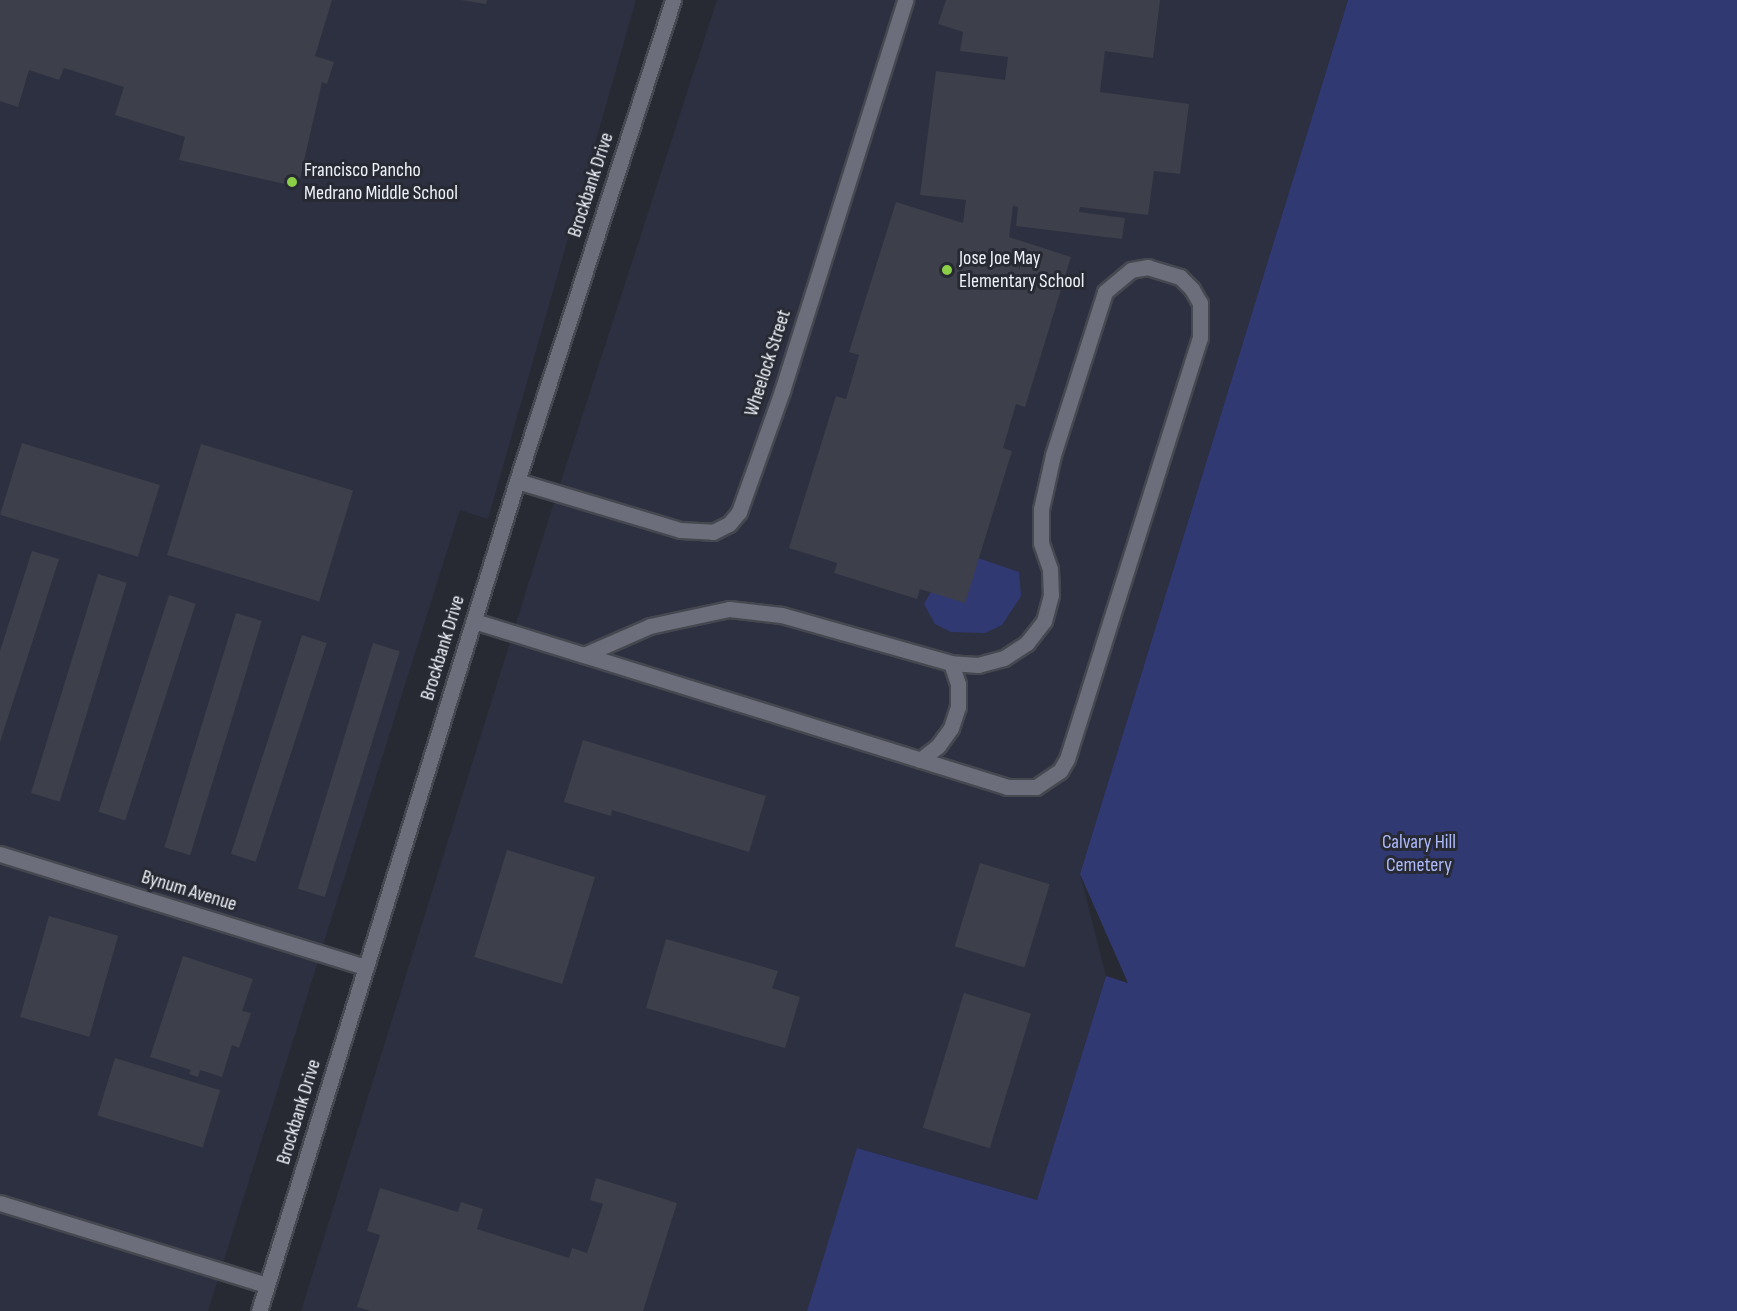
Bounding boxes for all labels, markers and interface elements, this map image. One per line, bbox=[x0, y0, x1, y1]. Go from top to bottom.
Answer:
street label: Brockbank Drive bbox=[563, 130, 619, 240]
place label: Francisco Pancho Medrano Middle School bbox=[304, 158, 458, 205]
marker: Francisco Pancho Medrano Middle School bbox=[285, 175, 299, 189]
place label: Jose Joe May Elementary School bbox=[959, 246, 1085, 293]
marker: Jose Joe May Elementary School bbox=[940, 263, 954, 277]
street label: Wheelock Street bbox=[739, 307, 797, 419]
street label: Brockbank Drive bbox=[416, 593, 470, 703]
park label: Calvary Hill Cemetery bbox=[1382, 830, 1456, 877]
street label: Bynum Avenue bbox=[138, 865, 240, 917]
street label: Brockbank Drive bbox=[272, 1057, 326, 1167]

